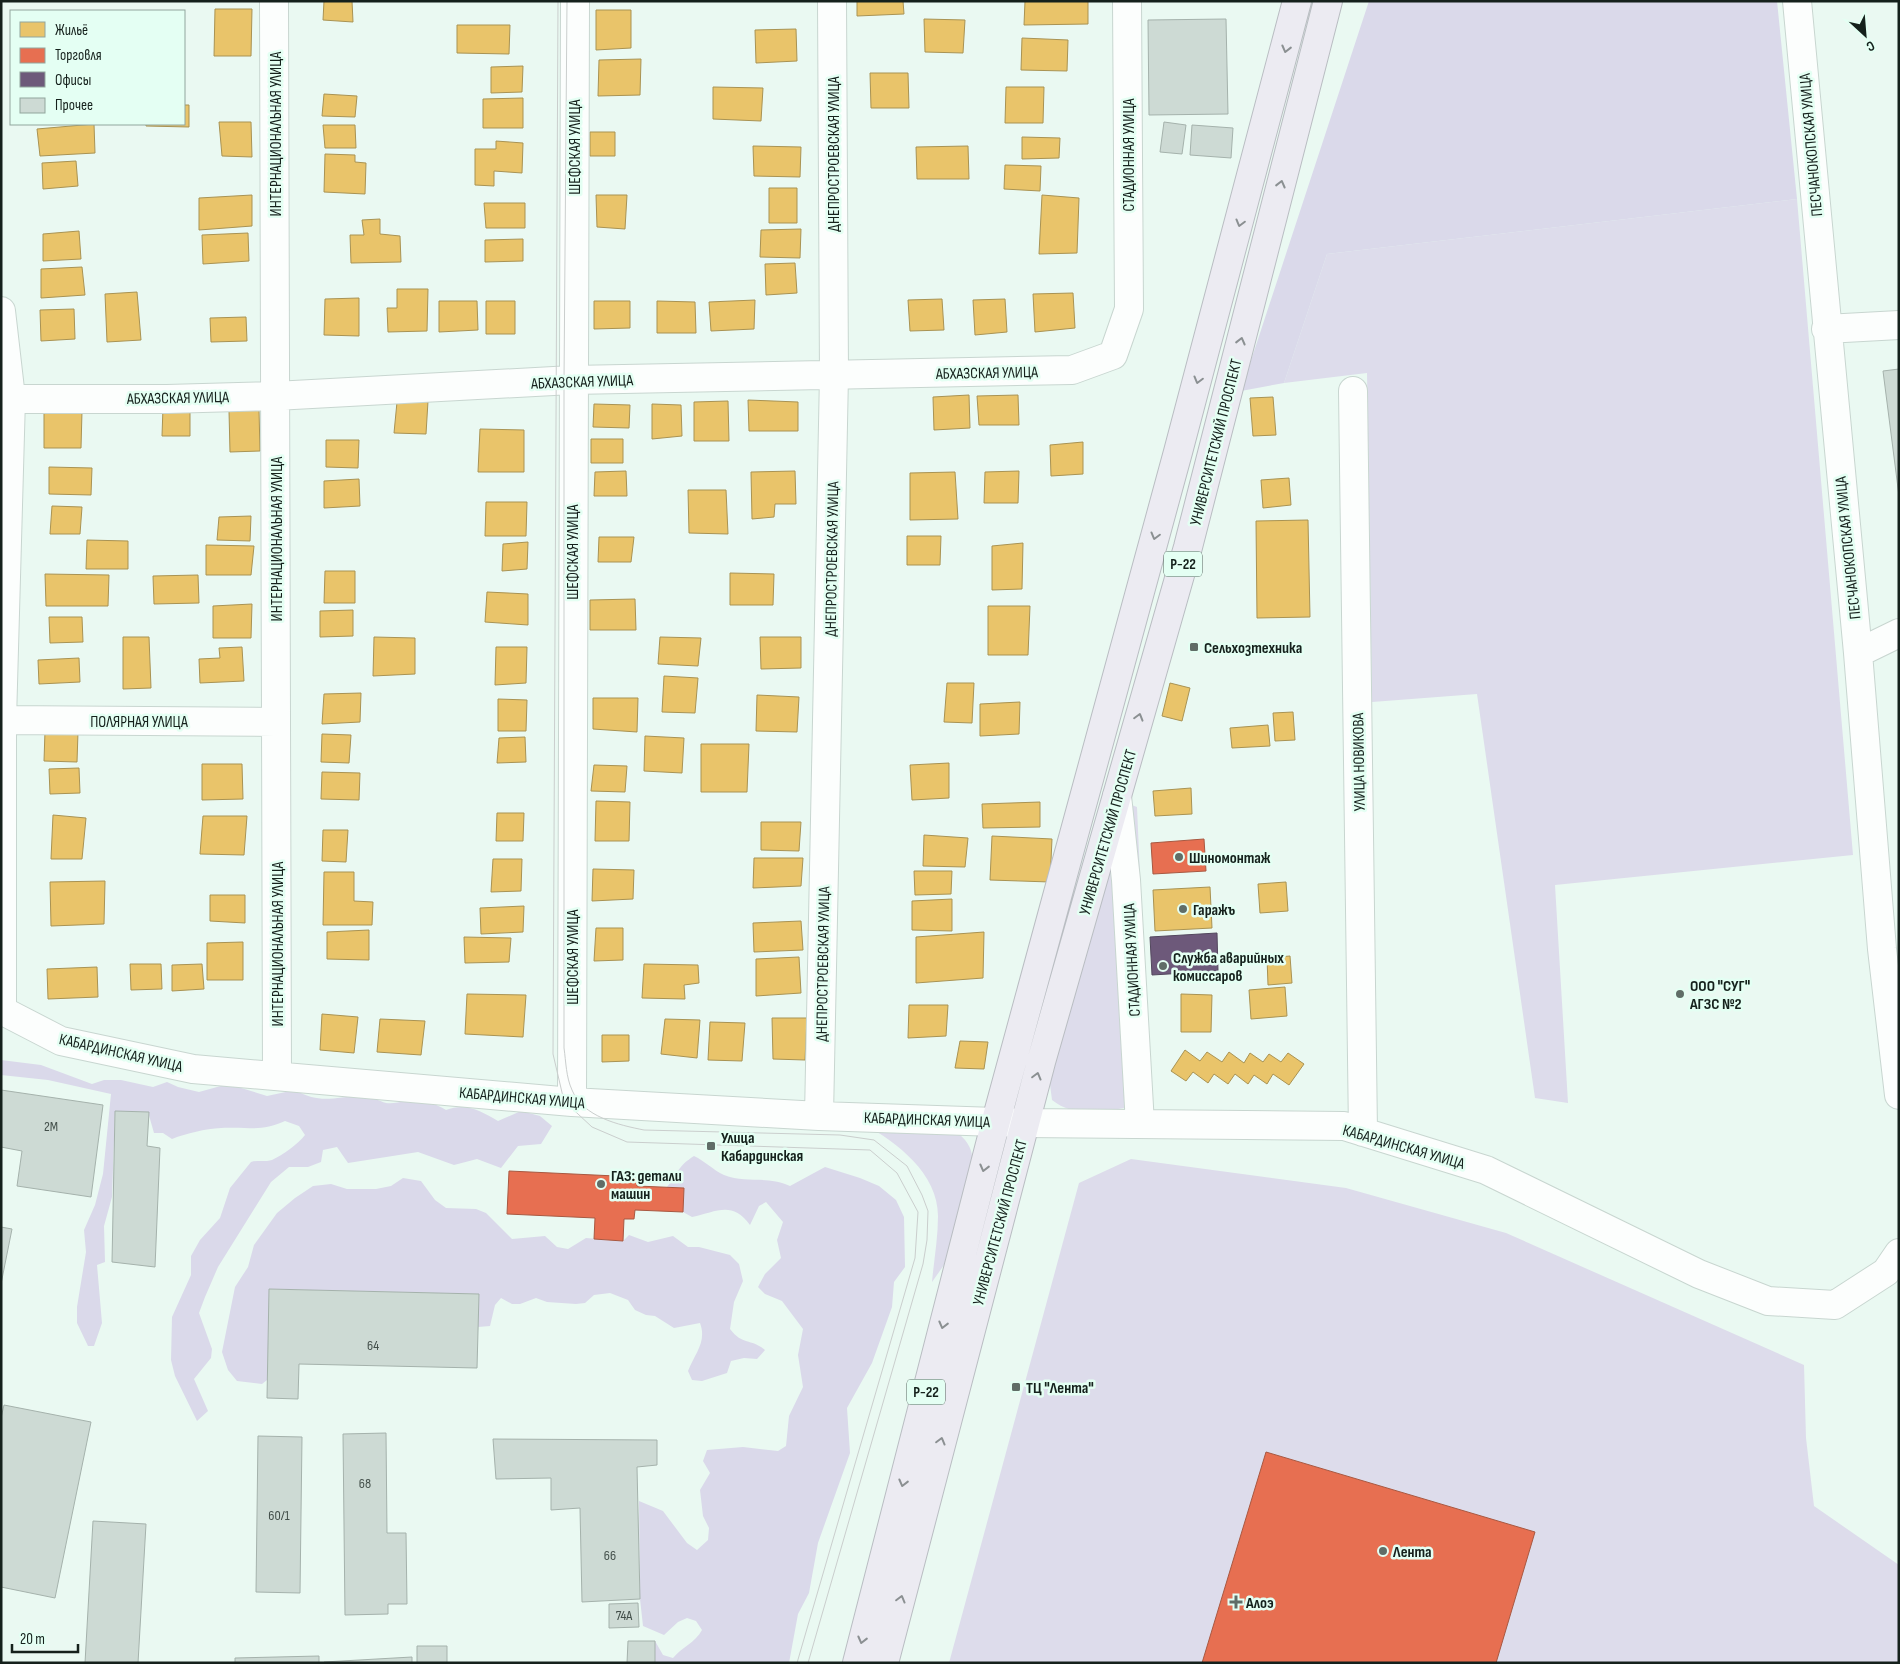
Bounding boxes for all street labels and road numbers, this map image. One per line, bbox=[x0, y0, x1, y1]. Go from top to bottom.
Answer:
street label: ИНТЕРНАЦИОНАЛЬНАЯ УЛИЦА bbox=[267, 51, 286, 216]
street label: ПЕСЧАНОКОПСКАЯ УЛИЦА bbox=[1796, 72, 1827, 217]
street label: ДНЕПРОСТРОЕВСКАЯ УЛИЦА bbox=[825, 76, 844, 232]
street label: СТАДИОННАЯ УЛИЦА bbox=[1120, 98, 1139, 212]
street label: ШЕФСКАЯ УЛИЦА bbox=[566, 99, 585, 195]
street label: УНИВЕРСИТЕТСКИЙ ПРОСПЕКТ bbox=[1187, 357, 1247, 528]
street label: АБХАЗСКАЯ УЛИЦА bbox=[935, 363, 1038, 384]
street label: АБХАЗСКАЯ УЛИЦА bbox=[530, 371, 634, 394]
street label: АБХАЗСКАЯ УЛИЦА bbox=[126, 388, 229, 409]
street label: ИНТЕРНАЦИОНАЛЬНАЯ УЛИЦА bbox=[268, 456, 287, 621]
street label: ПЕСЧАНОКОПСКАЯ УЛИЦА bbox=[1832, 475, 1865, 620]
street label: ДНЕПРОСТРОЕВСКАЯ УЛИЦА bbox=[822, 481, 843, 637]
street label: ШЕФСКАЯ УЛИЦА bbox=[564, 504, 583, 600]
road number: Р-22 bbox=[1164, 552, 1202, 576]
street label: УЛИЦА НОВИКОВА bbox=[1349, 712, 1370, 811]
street label: ПОЛЯРНАЯ УЛИЦА bbox=[90, 713, 188, 732]
street label: УНИВЕРСИТЕТСКИЙ ПРОСПЕКТ bbox=[1076, 747, 1141, 917]
street label: ИНТЕРНАЦИОНАЛЬНАЯ УЛИЦА bbox=[269, 861, 288, 1026]
street label: ДНЕПРОСТРОЕВСКАЯ УЛИЦА bbox=[813, 886, 834, 1042]
street label: СТАДИОННАЯ УЛИЦА bbox=[1120, 903, 1145, 1017]
street label: ШЕФСКАЯ УЛИЦА bbox=[564, 909, 583, 1005]
street label: КАБАРДИНСКАЯ УЛИЦА bbox=[57, 1030, 184, 1077]
street label: КАБАРДИНСКАЯ УЛИЦА bbox=[458, 1084, 586, 1113]
street label: КАБАРДИНСКАЯ УЛИЦА bbox=[864, 1109, 990, 1132]
street label: КАБАРДИНСКАЯ УЛИЦА bbox=[1340, 1121, 1467, 1174]
street label: УНИВЕРСИТЕТСКИЙ ПРОСПЕКТ bbox=[969, 1137, 1032, 1308]
road number: Р-22 bbox=[907, 1380, 945, 1404]

